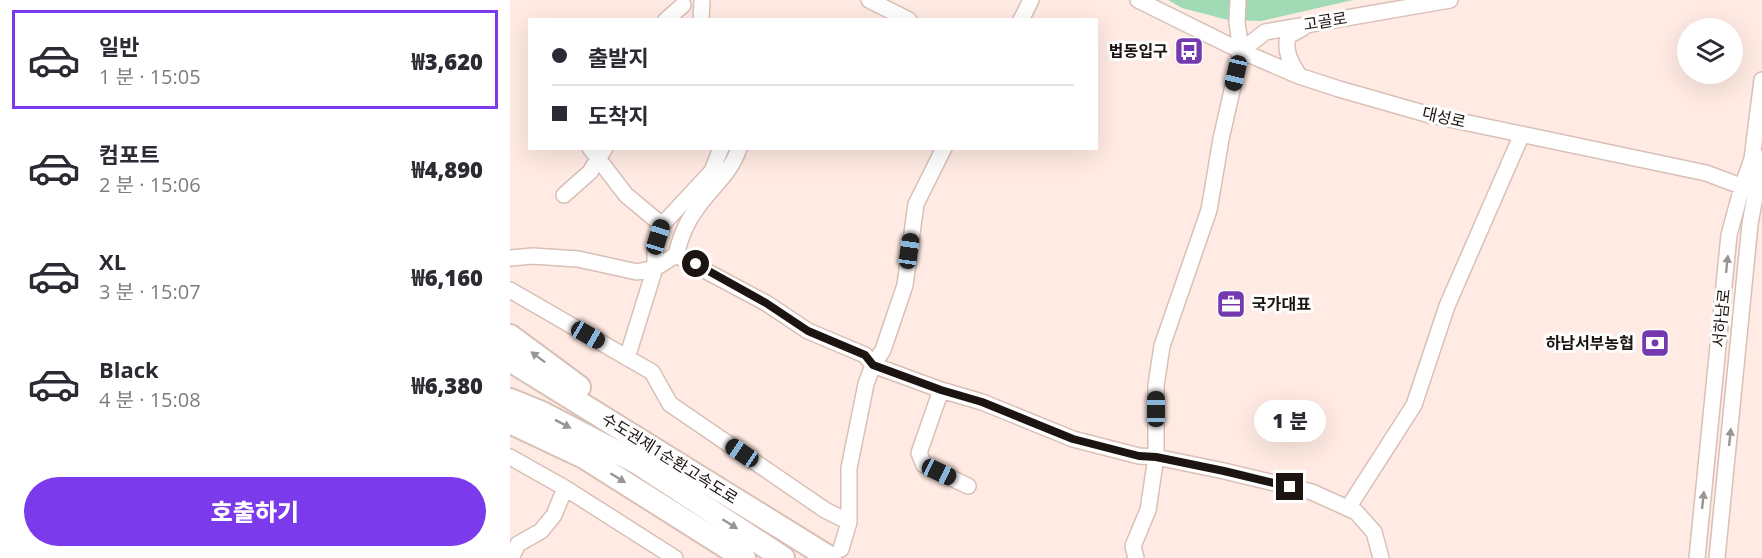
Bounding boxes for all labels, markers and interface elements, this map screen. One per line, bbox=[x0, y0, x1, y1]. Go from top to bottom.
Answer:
street label: 고골로 bbox=[1301, 7, 1349, 35]
map controls bbox=[1677, 18, 1743, 84]
button: layers bbox=[1677, 18, 1743, 84]
text: 일반 bbox=[99, 31, 139, 61]
icon: car bbox=[27, 33, 81, 87]
bus stop icon: 법동입구 bbox=[1173, 35, 1205, 67]
place label: 법동입구 bbox=[1109, 40, 1168, 62]
text: 출발지 bbox=[588, 42, 649, 72]
text: ₩3,620 bbox=[411, 46, 483, 76]
car bbox=[1223, 53, 1249, 93]
text: 1 분 · 15:05 bbox=[99, 63, 201, 90]
text: 도착지 bbox=[588, 100, 649, 130]
street label: 대성로 bbox=[1420, 101, 1468, 133]
text: 컴포트 bbox=[99, 139, 160, 169]
icon: car bbox=[27, 141, 81, 195]
text: ₩4,890 bbox=[411, 154, 483, 184]
text: 2 분 · 15:06 bbox=[99, 171, 201, 198]
car bbox=[644, 217, 672, 257]
car bbox=[898, 232, 920, 270]
text: XL bbox=[99, 246, 126, 276]
icon: car bbox=[27, 249, 81, 303]
route start bbox=[682, 250, 709, 277]
one-way arrow bbox=[1722, 254, 1732, 273]
text: ₩6,160 bbox=[411, 262, 483, 292]
text: 3 분 · 15:07 bbox=[99, 278, 201, 305]
street label: 서하남로 bbox=[1707, 287, 1735, 348]
office icon: 국가대표 bbox=[1215, 288, 1247, 320]
place label: 국가대표 bbox=[1252, 293, 1311, 315]
car bbox=[568, 318, 608, 352]
bank icon: 하남서부농협 bbox=[1639, 327, 1671, 359]
place label: 하남서부농협 bbox=[1546, 332, 1634, 354]
one-way arrow bbox=[531, 351, 546, 363]
text: Black bbox=[99, 354, 159, 384]
icon: car bbox=[27, 357, 81, 411]
text: ₩6,380 bbox=[411, 370, 483, 400]
text: 4 분 · 15:08 bbox=[99, 386, 201, 413]
car bbox=[1147, 391, 1165, 427]
callout: 1 분 bbox=[1254, 400, 1326, 442]
street label: 수도권제1순환고속도로 bbox=[598, 407, 742, 509]
text: 1 분 bbox=[1272, 407, 1308, 434]
one-way arrow bbox=[555, 419, 572, 429]
one-way arrow bbox=[1725, 428, 1735, 447]
car bbox=[722, 435, 762, 471]
car bbox=[919, 456, 959, 488]
one-way arrow bbox=[610, 473, 626, 484]
route end bbox=[1276, 473, 1303, 500]
button: 호출하기 bbox=[24, 477, 486, 546]
one-way arrow bbox=[1698, 490, 1708, 509]
one-way arrow bbox=[722, 519, 738, 530]

